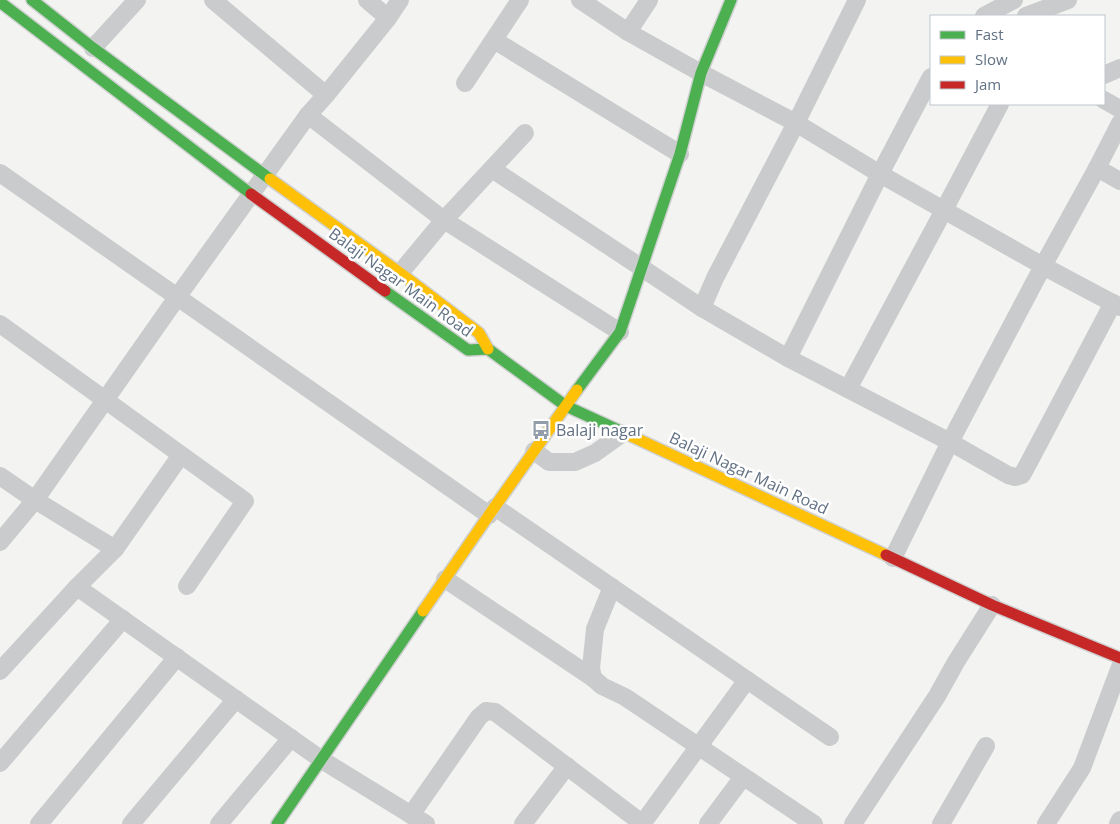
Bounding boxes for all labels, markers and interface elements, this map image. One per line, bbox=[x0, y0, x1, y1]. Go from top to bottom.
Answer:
legend bbox=[930, 15, 1105, 105]
text: Fast bbox=[975, 24, 1004, 44]
text: Slow bbox=[975, 49, 1008, 69]
text: Jam bbox=[973, 74, 1001, 94]
street label: Balaji Nagar Main Road bbox=[325, 222, 477, 342]
bus stop icon: Balaji nagar bbox=[530, 419, 552, 441]
place label: Balaji nagar bbox=[556, 419, 644, 441]
street label: Balaji Nagar Main Road bbox=[666, 426, 832, 520]

